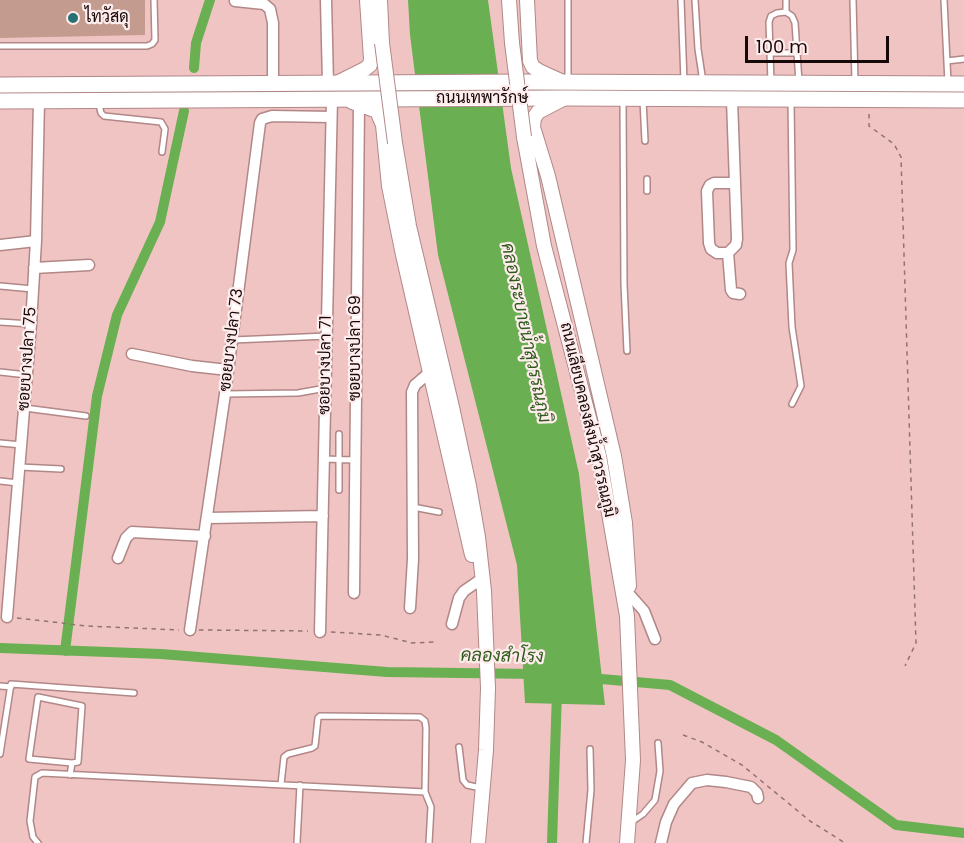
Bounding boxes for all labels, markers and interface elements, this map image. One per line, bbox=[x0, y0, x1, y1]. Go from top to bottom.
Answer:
place label: ไทวัสดุ bbox=[85, 8, 129, 28]
marker: ไทวัสดุ bbox=[66, 11, 80, 25]
scale bar bbox=[748, 24, 892, 62]
text: 100 m bbox=[756, 34, 808, 59]
street label: ถนนเทพารักษ์ bbox=[436, 89, 528, 109]
water label: คลองระบายน้ำสุวรรณภูมิ bbox=[495, 241, 555, 425]
street label: ซอยบางปลา 73 bbox=[216, 287, 248, 393]
street label: ซอยบางปลา 69 bbox=[346, 295, 366, 401]
street label: ซอยบางปลา 75 bbox=[15, 306, 41, 412]
street label: ซอยบางปลา 71 bbox=[316, 315, 336, 415]
street label: ถนนเลียบคลองส่งน้ำสุวรรณภูมิ bbox=[555, 321, 619, 519]
water label: คลองสำโรง bbox=[460, 645, 544, 669]

